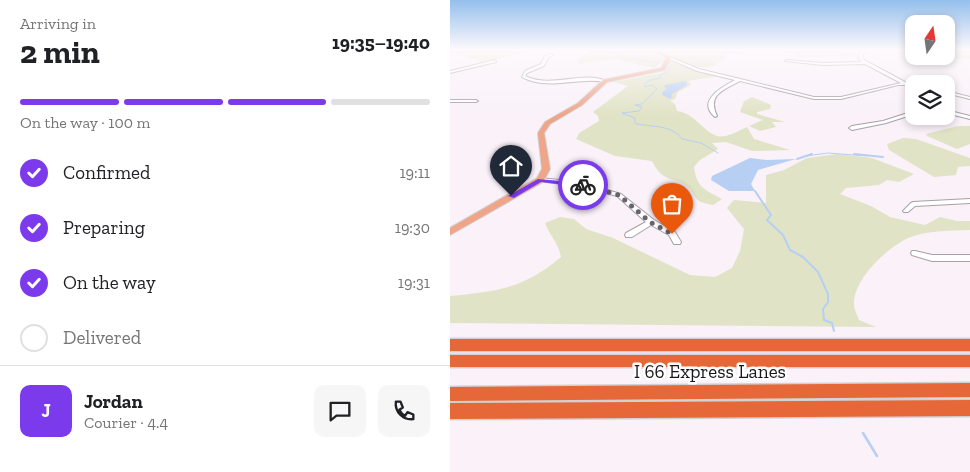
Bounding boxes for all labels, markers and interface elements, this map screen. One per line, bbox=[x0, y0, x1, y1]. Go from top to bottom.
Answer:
text: Arriving in bbox=[20, 14, 96, 33]
north arrow bbox=[905, 15, 955, 65]
map controls bbox=[905, 15, 955, 125]
text: 19:35–19:40 bbox=[332, 31, 430, 54]
text: 2 min bbox=[20, 33, 100, 71]
button: layers bbox=[905, 75, 955, 125]
text: On the way · 100 m bbox=[20, 113, 150, 132]
pin bbox=[490, 145, 532, 196]
icon: home bbox=[497, 152, 525, 180]
icon: check bbox=[20, 159, 48, 187]
courier bbox=[558, 160, 608, 210]
text: Confirmed bbox=[63, 161, 150, 184]
text: 19:11 bbox=[399, 163, 430, 182]
icon: bike bbox=[569, 171, 597, 199]
pin bbox=[651, 183, 693, 234]
icon: bag bbox=[658, 190, 686, 218]
icon: check bbox=[20, 214, 48, 242]
text: Preparing bbox=[63, 216, 145, 239]
text: 19:30 bbox=[395, 218, 430, 237]
icon: check bbox=[20, 269, 48, 297]
text: On the way bbox=[63, 271, 156, 294]
text: 19:31 bbox=[398, 273, 430, 292]
text: Delivered bbox=[63, 326, 141, 349]
street label: I 66 Express Lanes bbox=[634, 360, 786, 383]
button: chat bbox=[314, 385, 366, 437]
button: phone bbox=[378, 385, 430, 437]
text: Jordan bbox=[84, 390, 143, 413]
text: J bbox=[41, 399, 51, 422]
text: Courier · 4.4 bbox=[84, 413, 168, 432]

